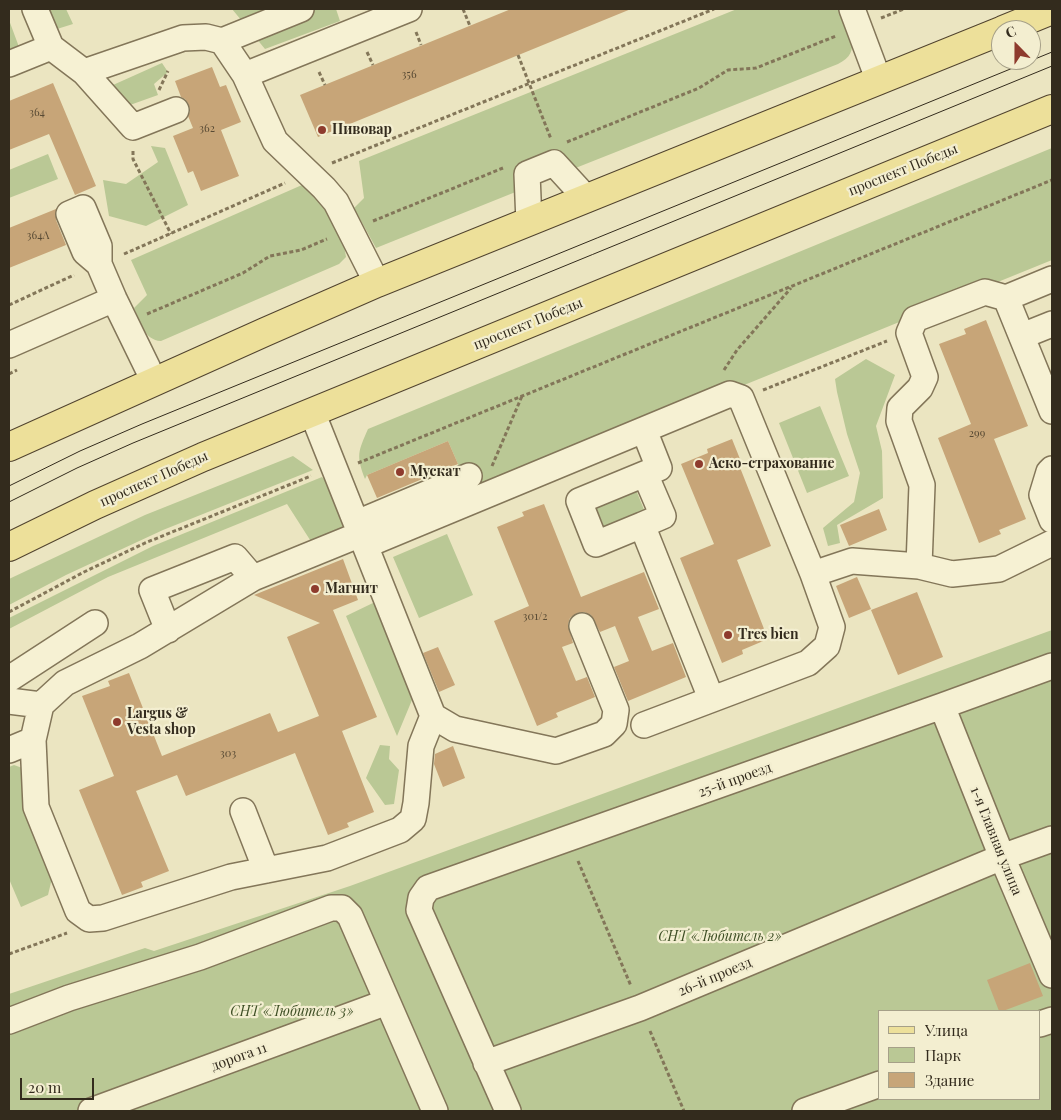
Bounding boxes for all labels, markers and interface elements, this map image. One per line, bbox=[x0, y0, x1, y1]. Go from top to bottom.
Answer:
north arrow bbox=[991, 20, 1041, 70]
text: С bbox=[1002, 21, 1019, 42]
house number: 356 bbox=[401, 68, 417, 82]
house number: 364 bbox=[29, 106, 45, 120]
house number: 362 bbox=[199, 122, 215, 136]
place label: Пивовар bbox=[332, 122, 392, 138]
marker: Пивовар bbox=[316, 124, 328, 136]
street label: проспект Победы bbox=[846, 140, 960, 200]
house number: 364А bbox=[26, 229, 50, 243]
street label: проспект Победы bbox=[471, 294, 585, 354]
house number: 299 bbox=[969, 427, 985, 441]
street label: проспект Победы bbox=[97, 448, 211, 510]
place label: Аско-страхование bbox=[709, 456, 834, 472]
marker: Аско-страхование bbox=[693, 458, 705, 470]
place label: Мускат bbox=[410, 464, 461, 480]
marker: Мускат bbox=[394, 466, 406, 478]
place label: Магнит bbox=[325, 581, 378, 597]
marker: Магнит bbox=[309, 583, 321, 595]
house number: 301/2 bbox=[523, 610, 547, 624]
place label: Tres bien bbox=[738, 627, 799, 643]
marker: Tres bien bbox=[722, 629, 734, 641]
place label: Largus & Vesta shop bbox=[127, 706, 196, 739]
marker: Largus & Vesta shop bbox=[111, 716, 123, 728]
house number: 303 bbox=[220, 747, 236, 761]
street label: 25-й проезд bbox=[696, 759, 774, 801]
street label: 1-я Главная улица bbox=[967, 784, 1025, 898]
park label: СНТ «Любитель 2» bbox=[658, 929, 782, 945]
street label: 26-й проезд bbox=[676, 954, 754, 1000]
park label: СНТ «Любитель 3» bbox=[230, 1004, 354, 1020]
legend bbox=[878, 1010, 1041, 1100]
text: Улица bbox=[925, 1020, 968, 1040]
street label: дорога 11 bbox=[209, 1039, 269, 1075]
text: Парк bbox=[925, 1045, 961, 1065]
scale bar bbox=[22, 1068, 96, 1100]
text: Здание bbox=[925, 1070, 974, 1090]
text: 20 m bbox=[28, 1077, 61, 1097]

